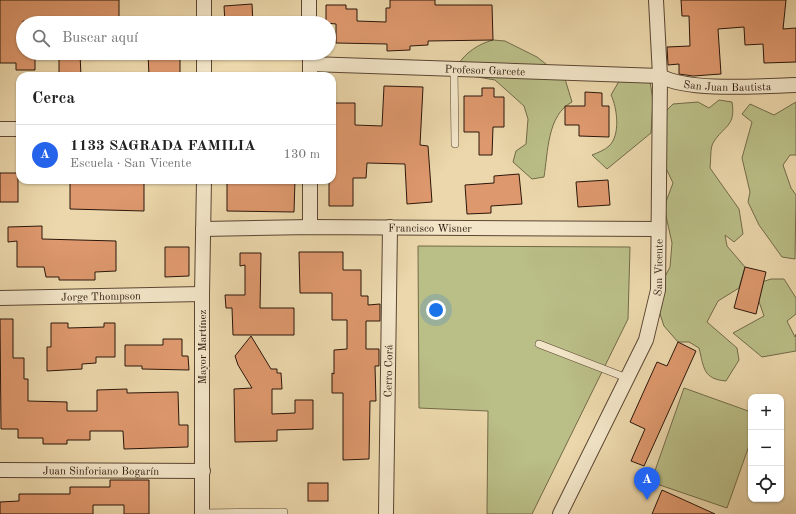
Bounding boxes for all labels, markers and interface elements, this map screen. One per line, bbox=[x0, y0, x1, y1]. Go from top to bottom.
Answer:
search box bbox=[16, 16, 336, 60]
icon: search bbox=[30, 27, 52, 49]
text: Buscar aquí bbox=[62, 31, 138, 46]
street label: Profesor Garcete bbox=[444, 65, 525, 78]
street label: San Juan Bautista bbox=[683, 80, 772, 94]
text: Cerca bbox=[32, 90, 75, 107]
text: 1133 SAGRADA FAMILIA bbox=[70, 139, 255, 154]
text: A bbox=[40, 148, 50, 161]
text: 130 m bbox=[283, 148, 320, 161]
text: Escuela · San Vicente bbox=[70, 157, 191, 170]
street label: Francisco Wisner bbox=[388, 223, 472, 235]
street label: San Vicente bbox=[653, 239, 665, 298]
street label: Jorge Thompson bbox=[61, 291, 141, 304]
your location bbox=[426, 300, 446, 320]
street label: Mayor Martínez bbox=[198, 310, 209, 384]
street label: Cerro Corá bbox=[384, 344, 395, 398]
map controls bbox=[748, 394, 784, 502]
button: + bbox=[748, 394, 784, 430]
button: − bbox=[748, 430, 784, 466]
street label: Juan Sinforiano Bogarín bbox=[43, 466, 159, 478]
button: locate bbox=[748, 466, 784, 502]
pin: A bbox=[634, 467, 660, 500]

